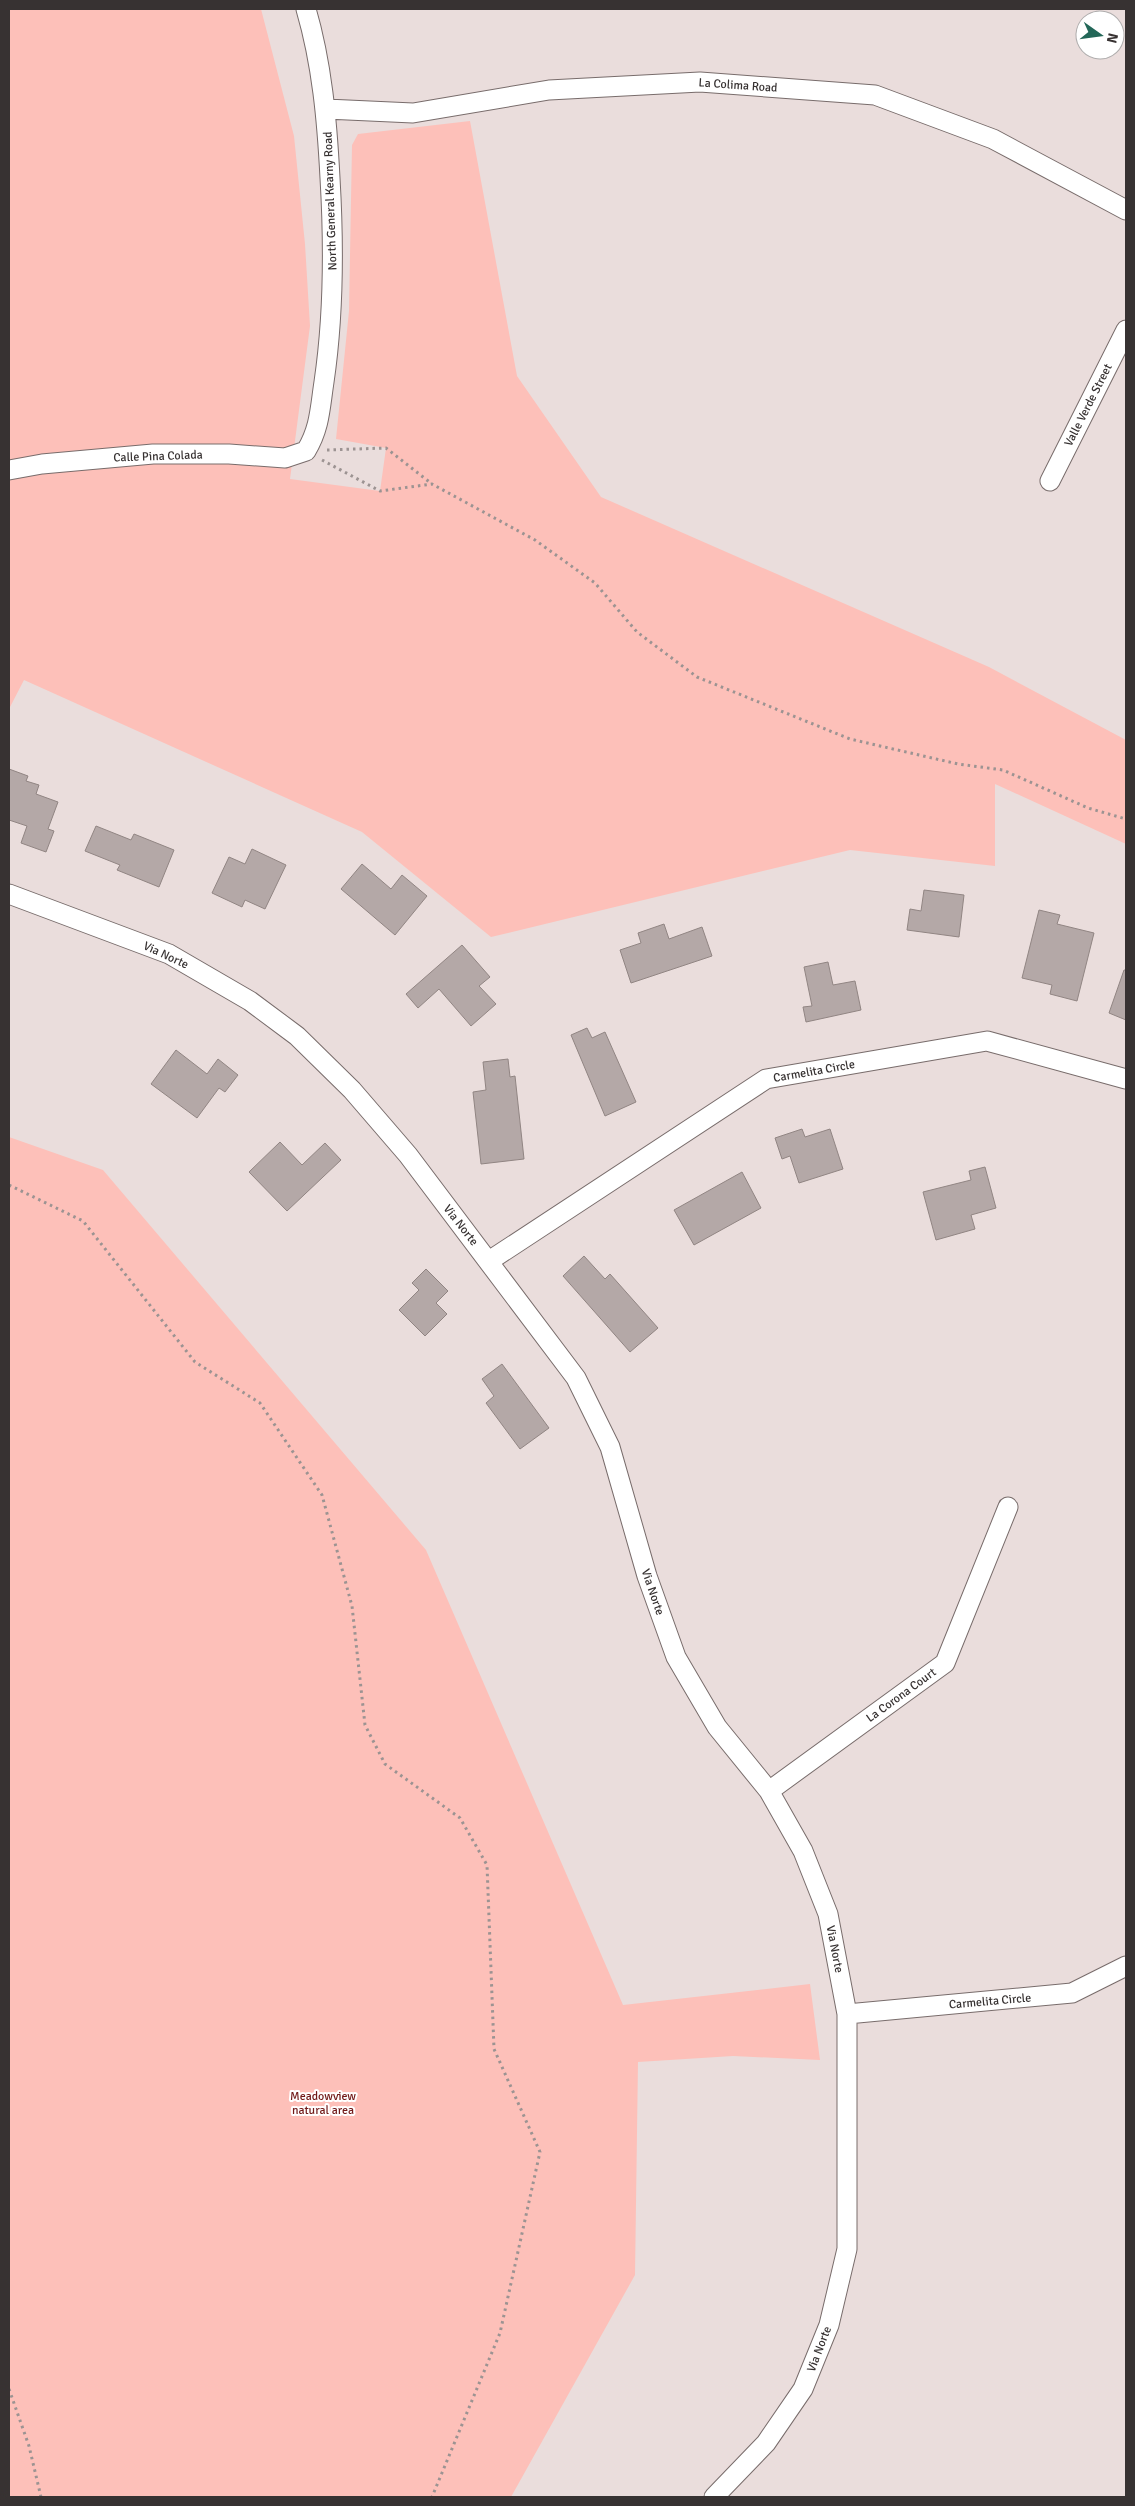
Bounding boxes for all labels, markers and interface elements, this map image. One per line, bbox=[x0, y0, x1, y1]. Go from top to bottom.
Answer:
north arrow bbox=[1075, 10, 1125, 60]
text: N bbox=[1103, 31, 1122, 45]
street label: La Colima Road bbox=[698, 75, 778, 96]
street label: North General Kearny Road bbox=[321, 131, 340, 271]
street label: Valle Verde Street bbox=[1061, 361, 1116, 449]
street label: Calle Pina Colada bbox=[113, 447, 203, 466]
street label: Via Norte bbox=[141, 939, 191, 972]
street label: Carmelita Circle bbox=[772, 1057, 856, 1086]
street label: Via Norte bbox=[440, 1202, 481, 1249]
street label: Via Norte bbox=[638, 1567, 667, 1617]
street label: La Corona Court bbox=[863, 1665, 939, 1726]
street label: Via Norte bbox=[823, 1924, 846, 1974]
street label: Carmelita Circle bbox=[948, 1990, 1032, 2013]
park label: Meadowview natural area bbox=[290, 2089, 356, 2118]
street label: Via Norte bbox=[804, 2324, 835, 2374]

